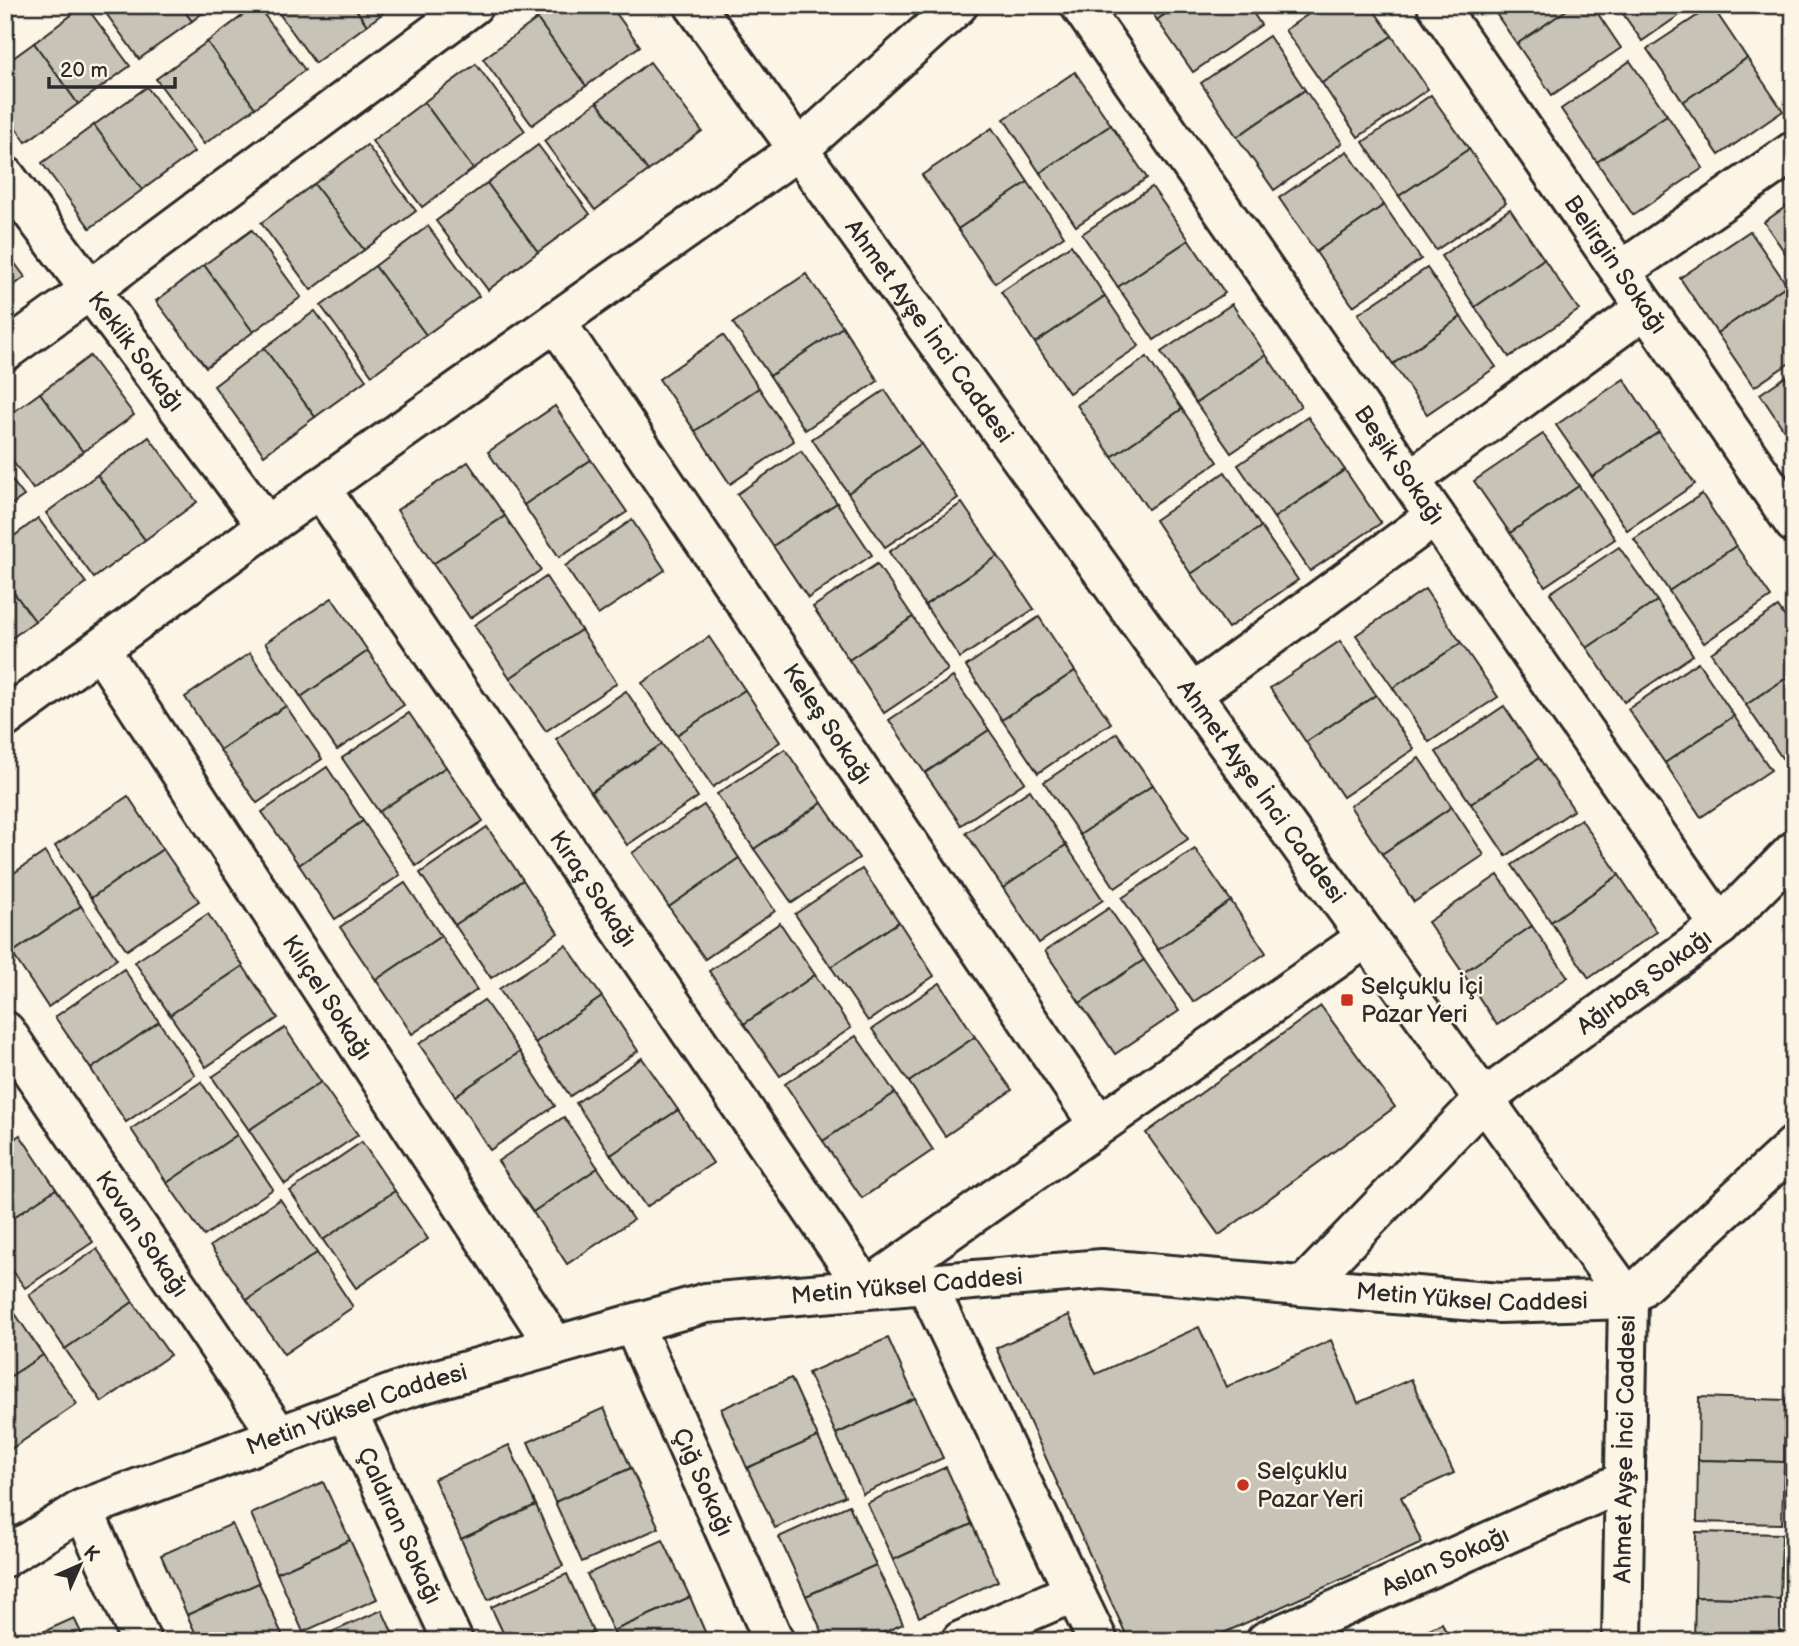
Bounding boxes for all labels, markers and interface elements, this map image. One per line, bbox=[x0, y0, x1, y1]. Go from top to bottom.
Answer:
scale bar bbox=[49, 46, 175, 90]
text: 20 m bbox=[60, 58, 108, 83]
street label: Belirgin Sokağı bbox=[1558, 190, 1674, 339]
street label: Ahmet Ayşe İnci Caddesi bbox=[839, 214, 1020, 448]
street label: Keklik Sokağı bbox=[82, 286, 191, 417]
street label: Beşik Sokağı bbox=[1348, 400, 1451, 530]
street label: Keleş Sokağı bbox=[777, 658, 879, 790]
street label: Ahmet Ayşe İnci Caddesi bbox=[1171, 674, 1352, 909]
street label: Kıraç Sokağı bbox=[543, 825, 643, 952]
street label: Ağırbaş Sokağı bbox=[1571, 923, 1717, 1041]
street label: Kılıçel Sokağı bbox=[276, 929, 379, 1065]
place label: Selçuklu İçi Pazar Yeri bbox=[1361, 972, 1483, 1029]
marker: Selçuklu İçi Pazar Yeri bbox=[1339, 992, 1355, 1008]
street label: Kovan Sokağı bbox=[89, 1165, 195, 1302]
street label: Metin Yüksel Caddesi bbox=[790, 1261, 1024, 1310]
street label: Metin Yüksel Caddesi bbox=[1355, 1276, 1588, 1318]
street label: Ahmet Ayşe İnci Caddesi bbox=[1608, 1314, 1642, 1584]
street label: Metin Yüksel Caddesi bbox=[242, 1357, 470, 1461]
street label: Çığ Sokağı bbox=[667, 1423, 740, 1541]
street label: Çaldıran Sokağı bbox=[351, 1442, 448, 1608]
place label: Selçuklu Pazar Yeri bbox=[1257, 1457, 1364, 1514]
marker: Selçuklu Pazar Yeri bbox=[1235, 1477, 1251, 1493]
street label: Aslan Sokağı bbox=[1377, 1520, 1513, 1602]
north arrow bbox=[46, 1530, 116, 1600]
text: K bbox=[78, 1541, 104, 1567]

